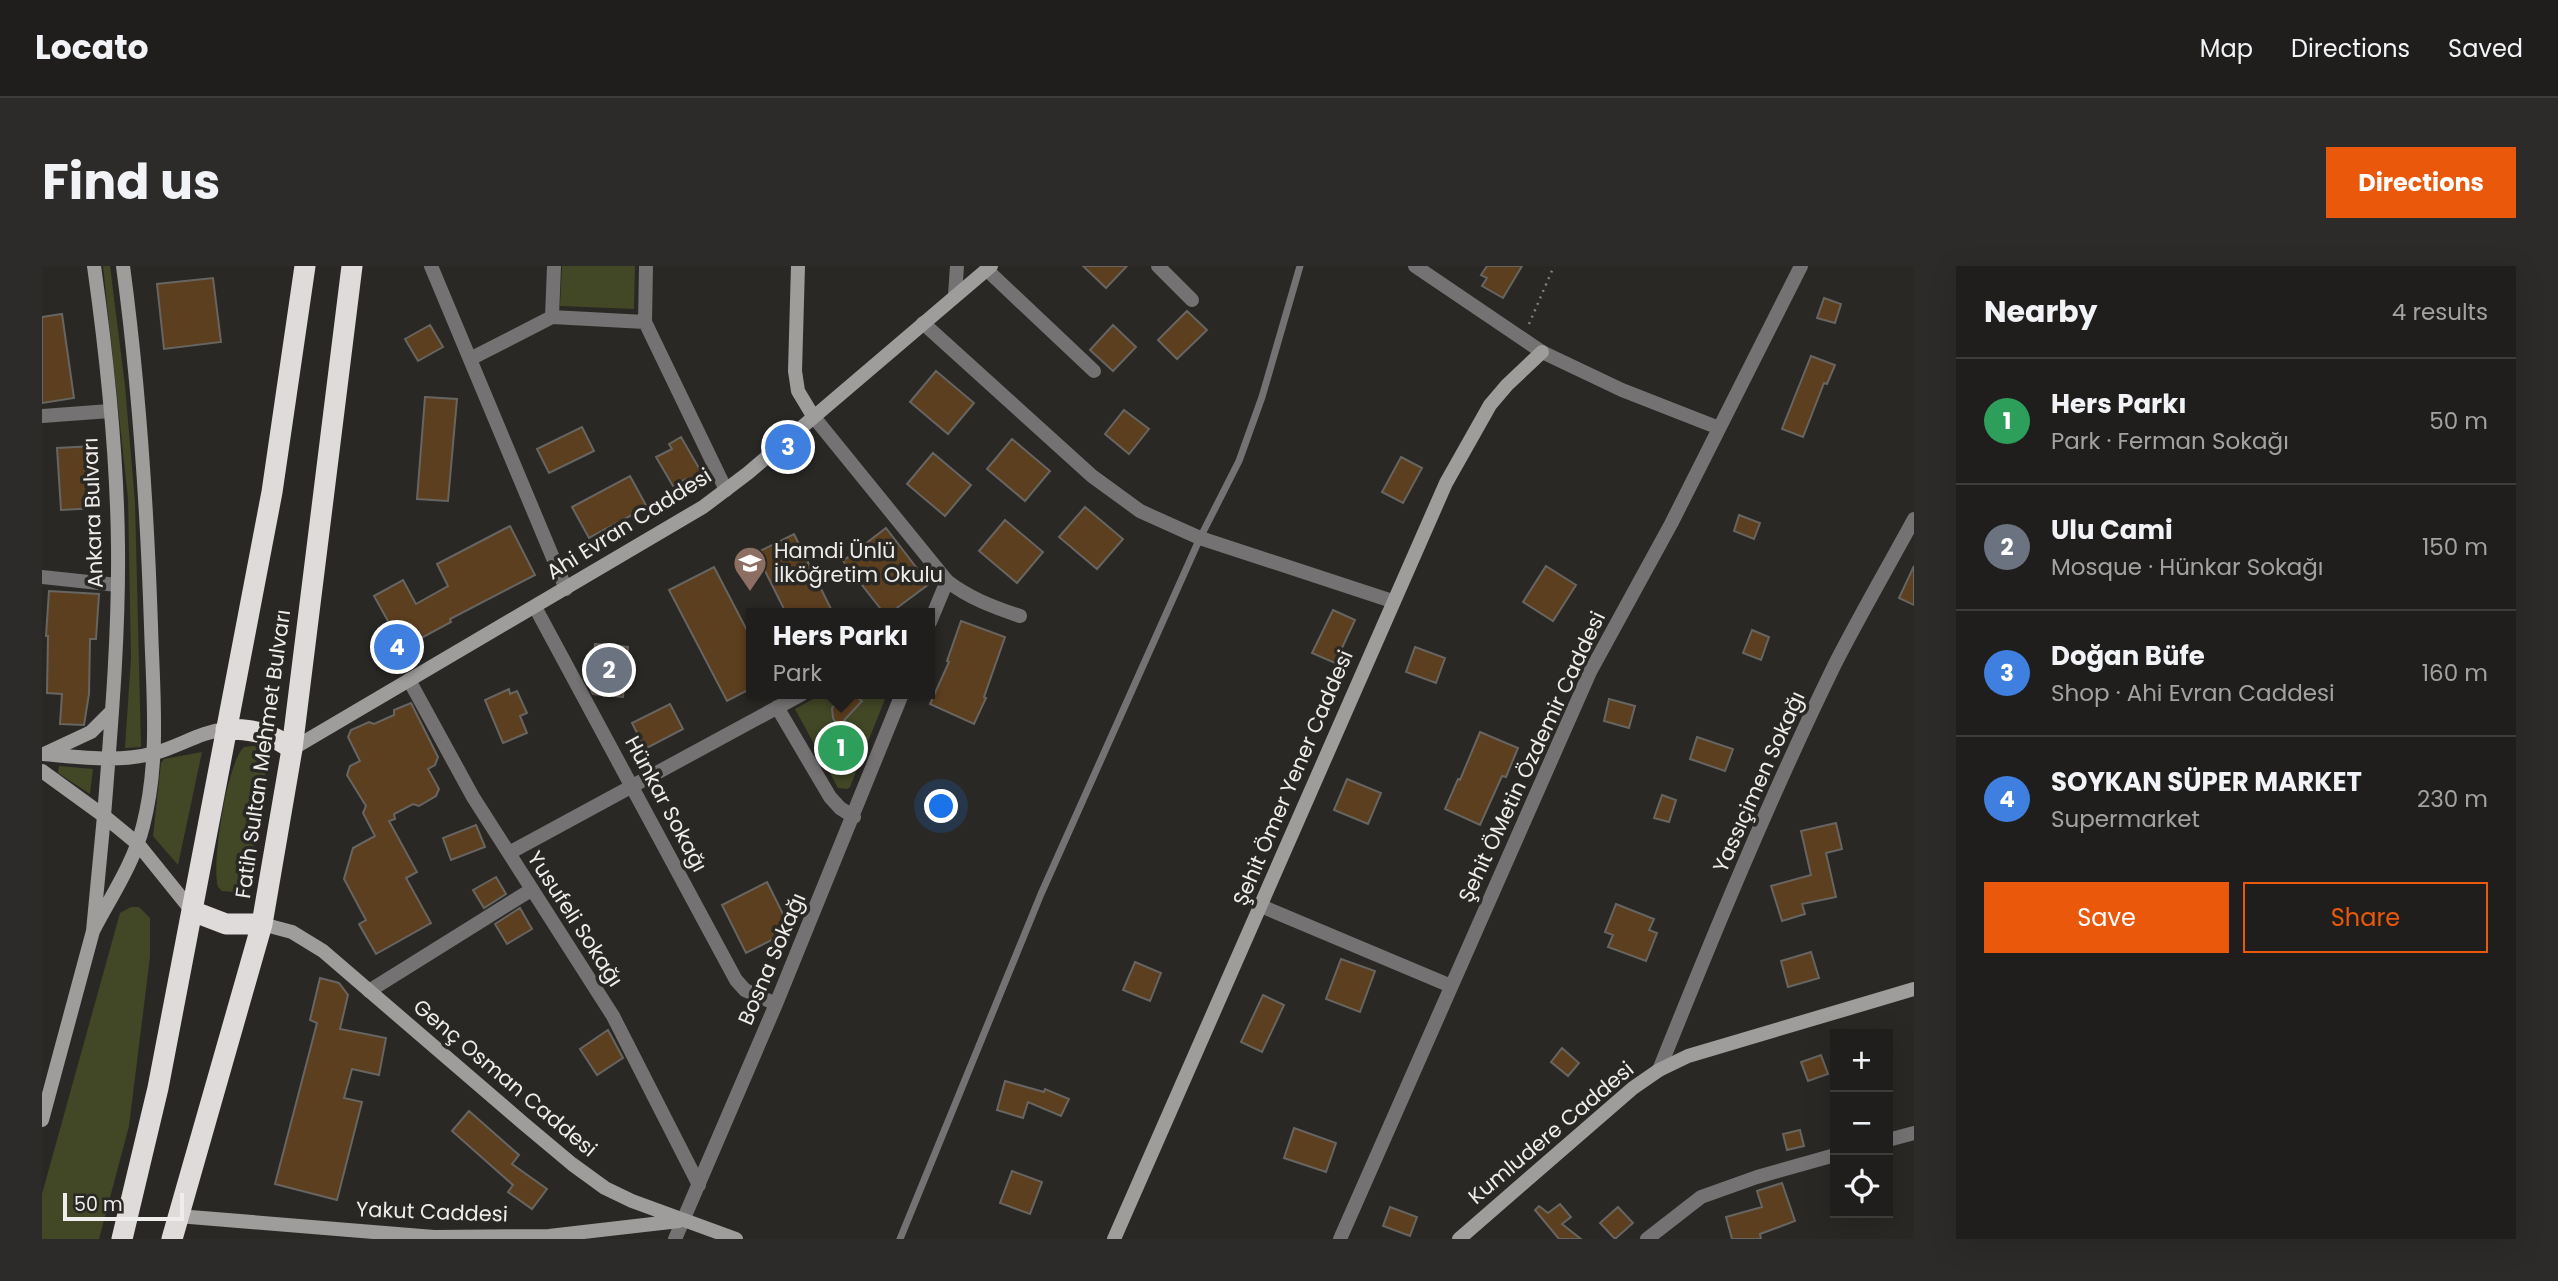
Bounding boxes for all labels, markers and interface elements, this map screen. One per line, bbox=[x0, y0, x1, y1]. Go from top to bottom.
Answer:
text: Locato bbox=[35, 24, 149, 71]
text: Map bbox=[2200, 32, 2253, 65]
text: Directions bbox=[2291, 32, 2410, 65]
text: Saved bbox=[2448, 32, 2523, 65]
button: Directions bbox=[2326, 147, 2516, 218]
text: Find us bbox=[42, 148, 220, 216]
text: Nearby bbox=[1984, 290, 2098, 333]
text: 4 results bbox=[2392, 296, 2488, 328]
text: Hers Parkı bbox=[2051, 386, 2187, 422]
text: 1 bbox=[2003, 405, 2011, 437]
text: 50 m bbox=[2429, 405, 2488, 437]
pin: 3 bbox=[765, 421, 811, 473]
text: Park · Ferman Sokağı bbox=[2051, 425, 2289, 457]
street label: Ankara Bulvarı bbox=[75, 437, 110, 589]
street label: Ahi Evran Caddesi bbox=[541, 461, 717, 586]
text: Ulu Cami bbox=[2051, 512, 2173, 548]
text: 2 bbox=[2000, 531, 2014, 563]
text: 150 m bbox=[2422, 531, 2488, 563]
place label: Hamdi Ünlü İlköğretim Okulu bbox=[774, 536, 943, 589]
school or university icon: Hamdi Ünlü İlköğretim Okulu bbox=[731, 544, 769, 593]
text: Mosque · Hünkar Sokağı bbox=[2051, 551, 2324, 583]
street label: Şehit ÖMetin Özdemir Caddesi bbox=[1451, 606, 1612, 907]
street label: Fatih Sultan Mehmet Bulvarı bbox=[228, 608, 297, 900]
popup bbox=[746, 608, 935, 699]
text: Hers Parkı bbox=[773, 618, 908, 654]
pin: 4 bbox=[374, 621, 420, 673]
text: Doğan Büfe bbox=[2051, 638, 2205, 674]
pin: 2 bbox=[586, 644, 632, 696]
street label: Şehit Ömer Yener Caddesi bbox=[1225, 646, 1360, 910]
text: Park bbox=[773, 657, 822, 689]
text: 3 bbox=[2000, 657, 2014, 689]
text: 160 m bbox=[2422, 657, 2488, 689]
text: Shop · Ahi Evran Caddesi bbox=[2051, 677, 2335, 709]
street label: Yassıçimen Sokağı bbox=[1706, 687, 1812, 877]
pin: 1 bbox=[818, 722, 864, 774]
street label: Hünkar Sokağı bbox=[618, 731, 714, 877]
text: SOYKAN SÜPER MARKET bbox=[2051, 764, 2362, 800]
text: 4 bbox=[1999, 783, 2015, 815]
text: 230 m bbox=[2417, 783, 2488, 815]
your location bbox=[924, 789, 958, 823]
text: Supermarket bbox=[2051, 803, 2200, 835]
street label: Yusufeli Sokağı bbox=[521, 845, 630, 992]
button: Save bbox=[1984, 882, 2229, 953]
button: Share bbox=[2243, 882, 2488, 953]
street label: Bosna Sokağı bbox=[731, 888, 812, 1029]
street label: Genç Osman Caddesi bbox=[407, 992, 603, 1163]
map controls bbox=[1830, 1029, 1893, 1218]
button: + bbox=[1830, 1029, 1893, 1092]
street label: Kumludere Caddesi bbox=[1462, 1055, 1640, 1211]
button: − bbox=[1830, 1092, 1893, 1155]
button: locate bbox=[1830, 1155, 1893, 1218]
scale bar bbox=[63, 1190, 184, 1222]
text: 50 m bbox=[74, 1191, 123, 1218]
street label: Yakut Caddesi bbox=[356, 1194, 508, 1229]

